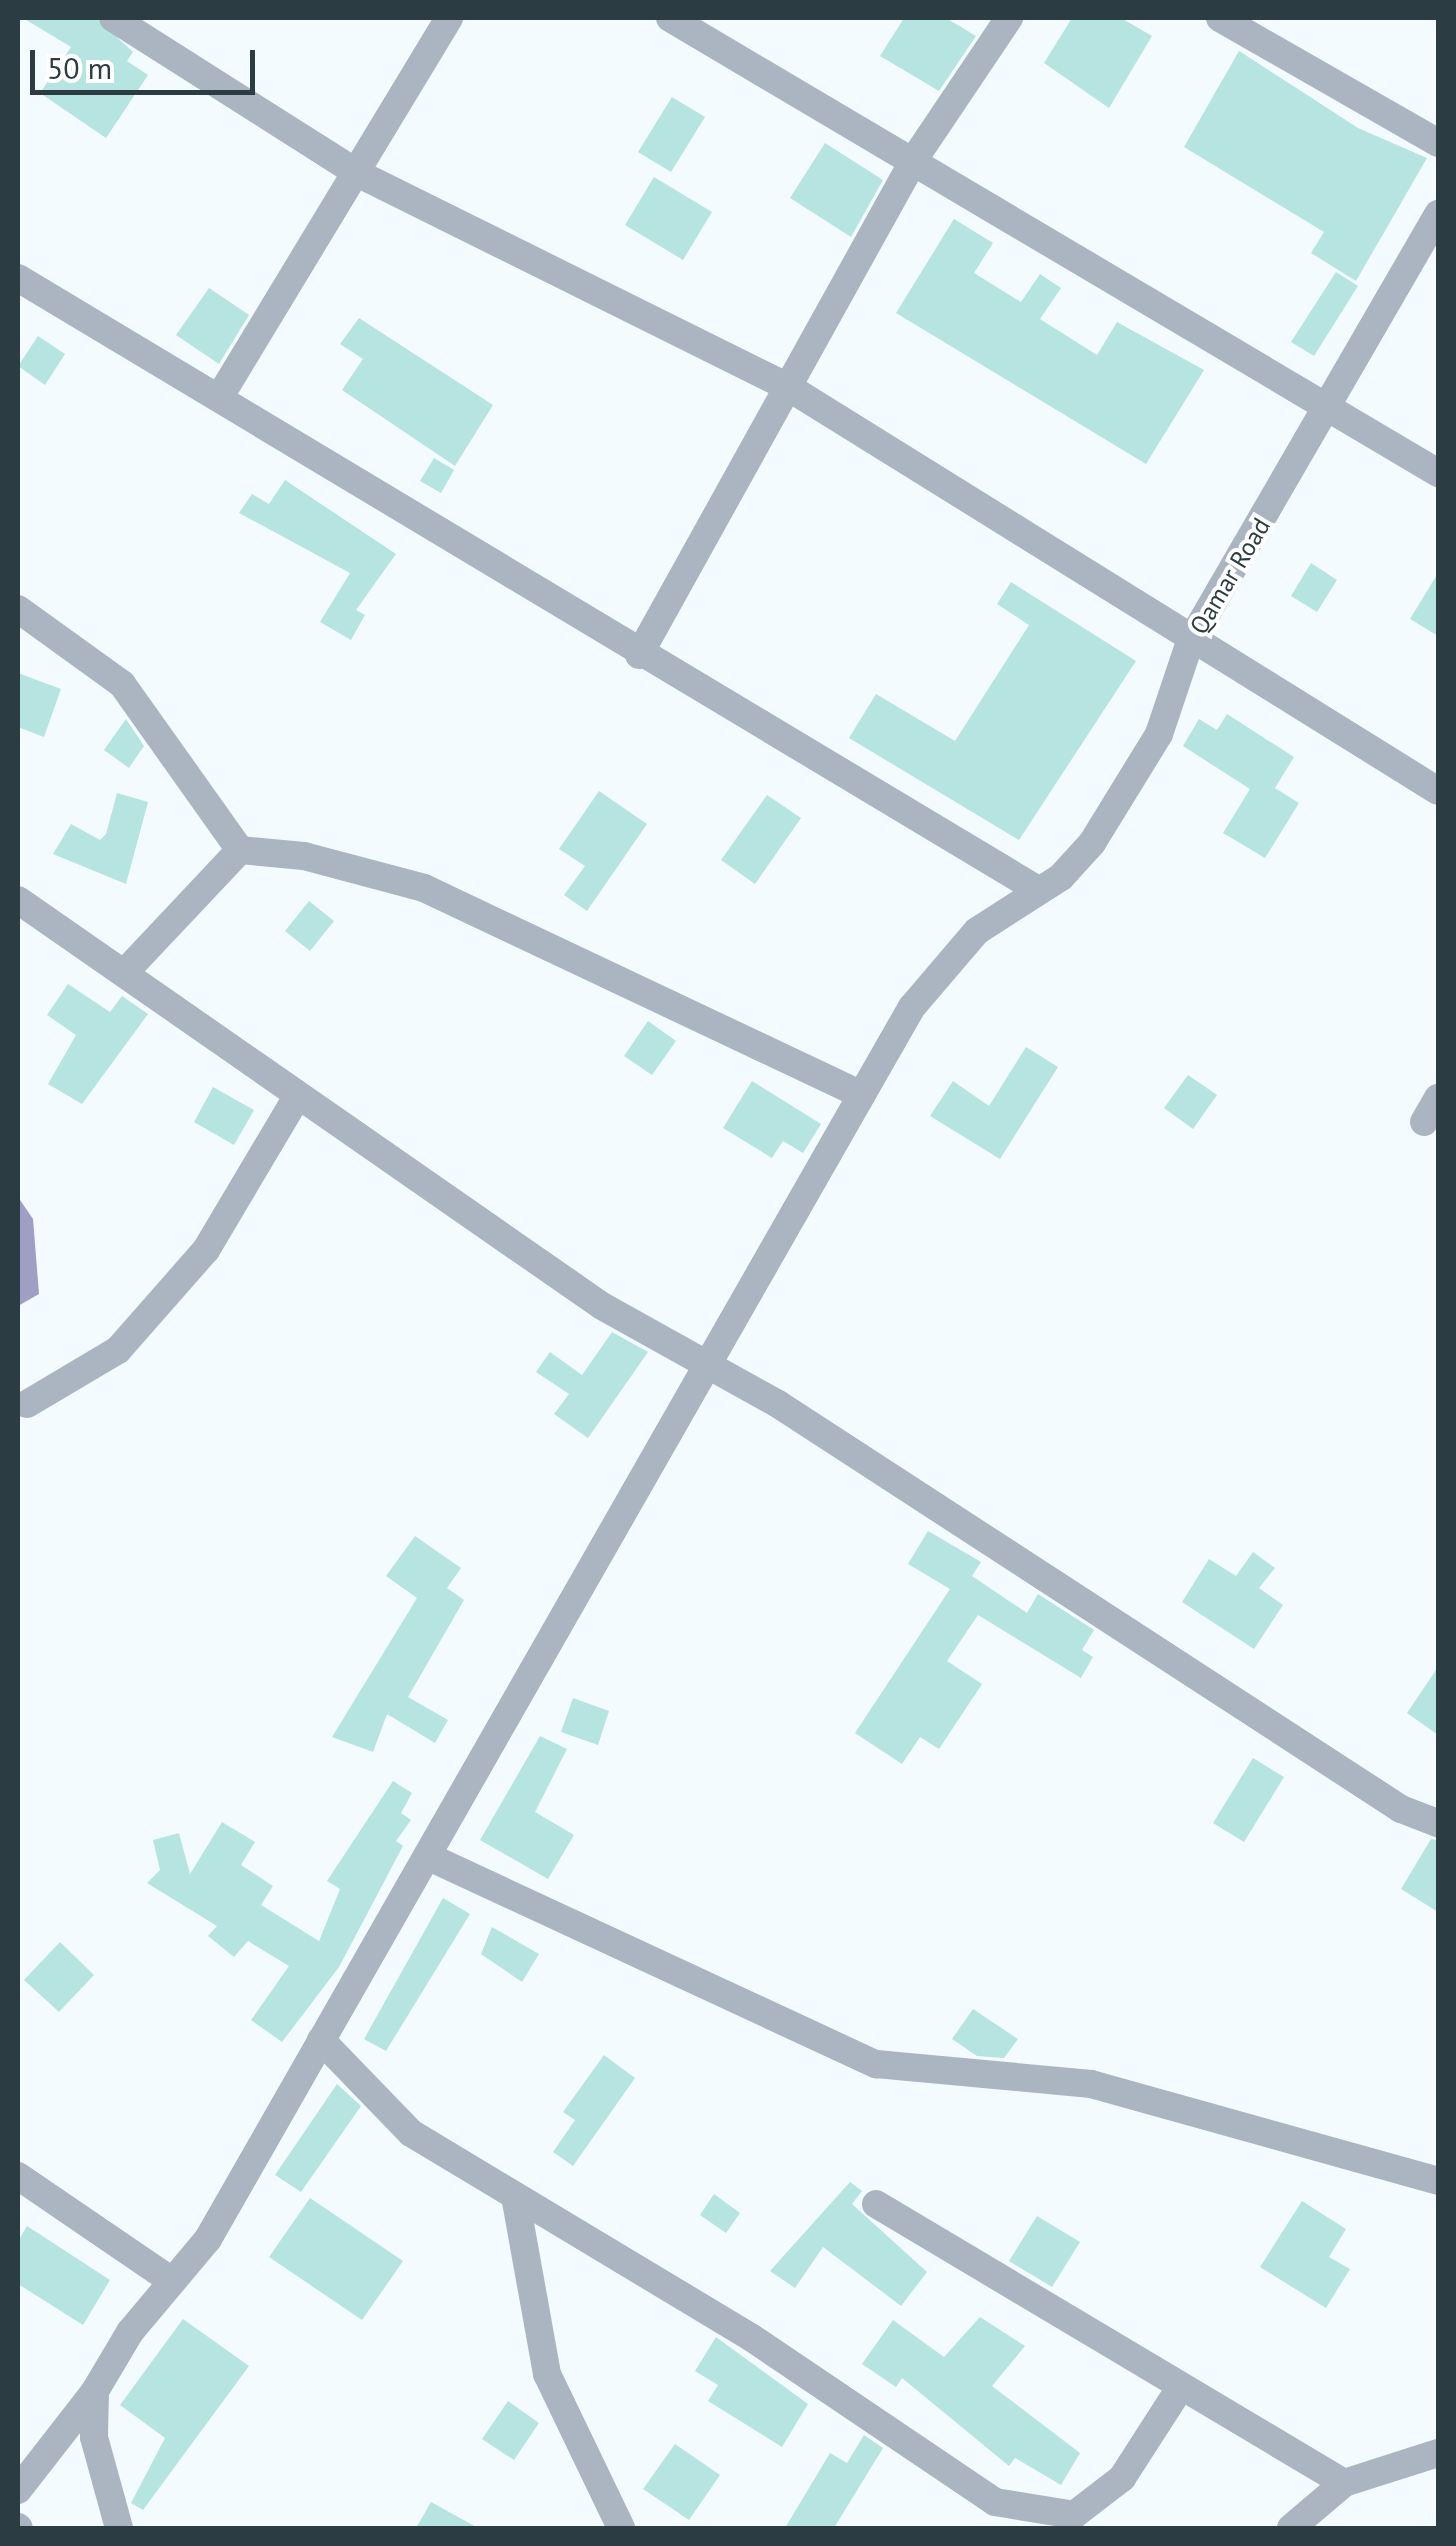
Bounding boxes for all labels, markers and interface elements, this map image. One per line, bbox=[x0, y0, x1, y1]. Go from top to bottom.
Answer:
scale bar bbox=[35, 30, 260, 92]
text: 50 m bbox=[47, 48, 112, 87]
street label: Qamar Road bbox=[1184, 512, 1276, 640]

